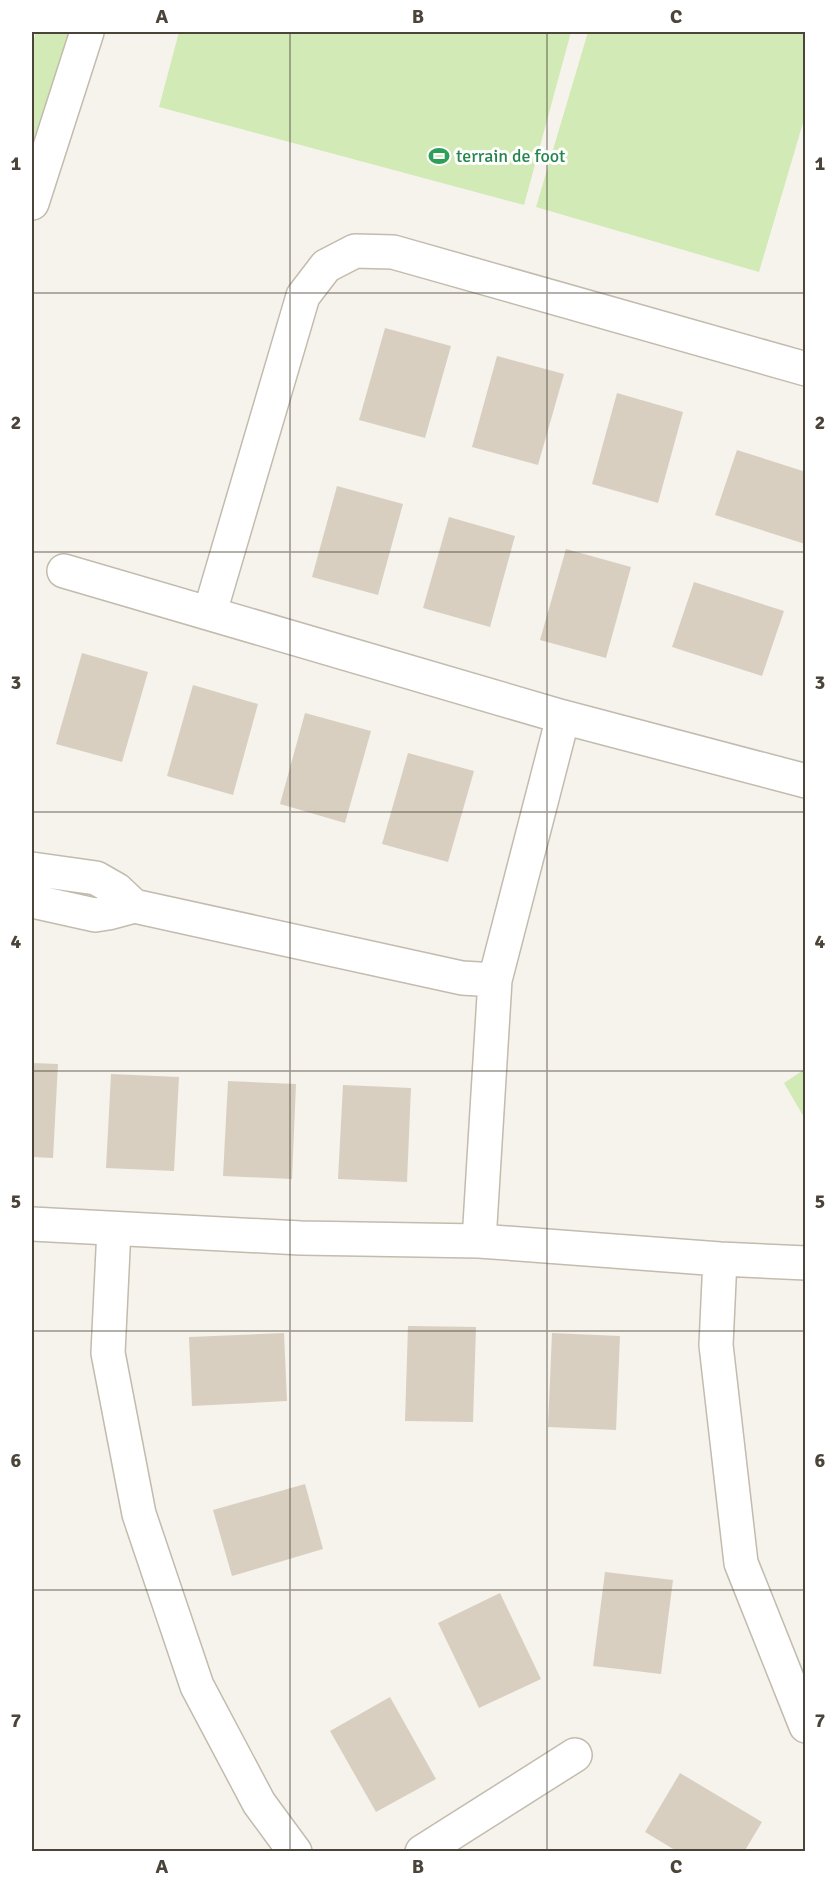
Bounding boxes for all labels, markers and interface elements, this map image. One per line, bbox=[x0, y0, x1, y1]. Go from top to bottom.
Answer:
text: A bbox=[156, 4, 169, 29]
text: B bbox=[412, 4, 424, 29]
text: C bbox=[670, 4, 682, 29]
sports icon: terrain de foot bbox=[427, 144, 451, 168]
place label: terrain de foot bbox=[456, 145, 565, 167]
text: 1 bbox=[11, 151, 22, 176]
text: 1 bbox=[815, 151, 826, 176]
text: 2 bbox=[11, 410, 21, 435]
text: 2 bbox=[815, 410, 825, 435]
text: 3 bbox=[11, 670, 21, 695]
text: 3 bbox=[815, 670, 825, 695]
text: 4 bbox=[11, 929, 22, 954]
text: 4 bbox=[815, 929, 826, 954]
text: 5 bbox=[11, 1189, 21, 1214]
text: 5 bbox=[815, 1189, 825, 1214]
text: 6 bbox=[11, 1448, 22, 1473]
text: 6 bbox=[815, 1448, 826, 1473]
text: 7 bbox=[11, 1708, 22, 1733]
text: 7 bbox=[815, 1708, 826, 1733]
text: A bbox=[156, 1854, 169, 1879]
text: B bbox=[412, 1854, 424, 1879]
text: C bbox=[670, 1854, 682, 1879]

